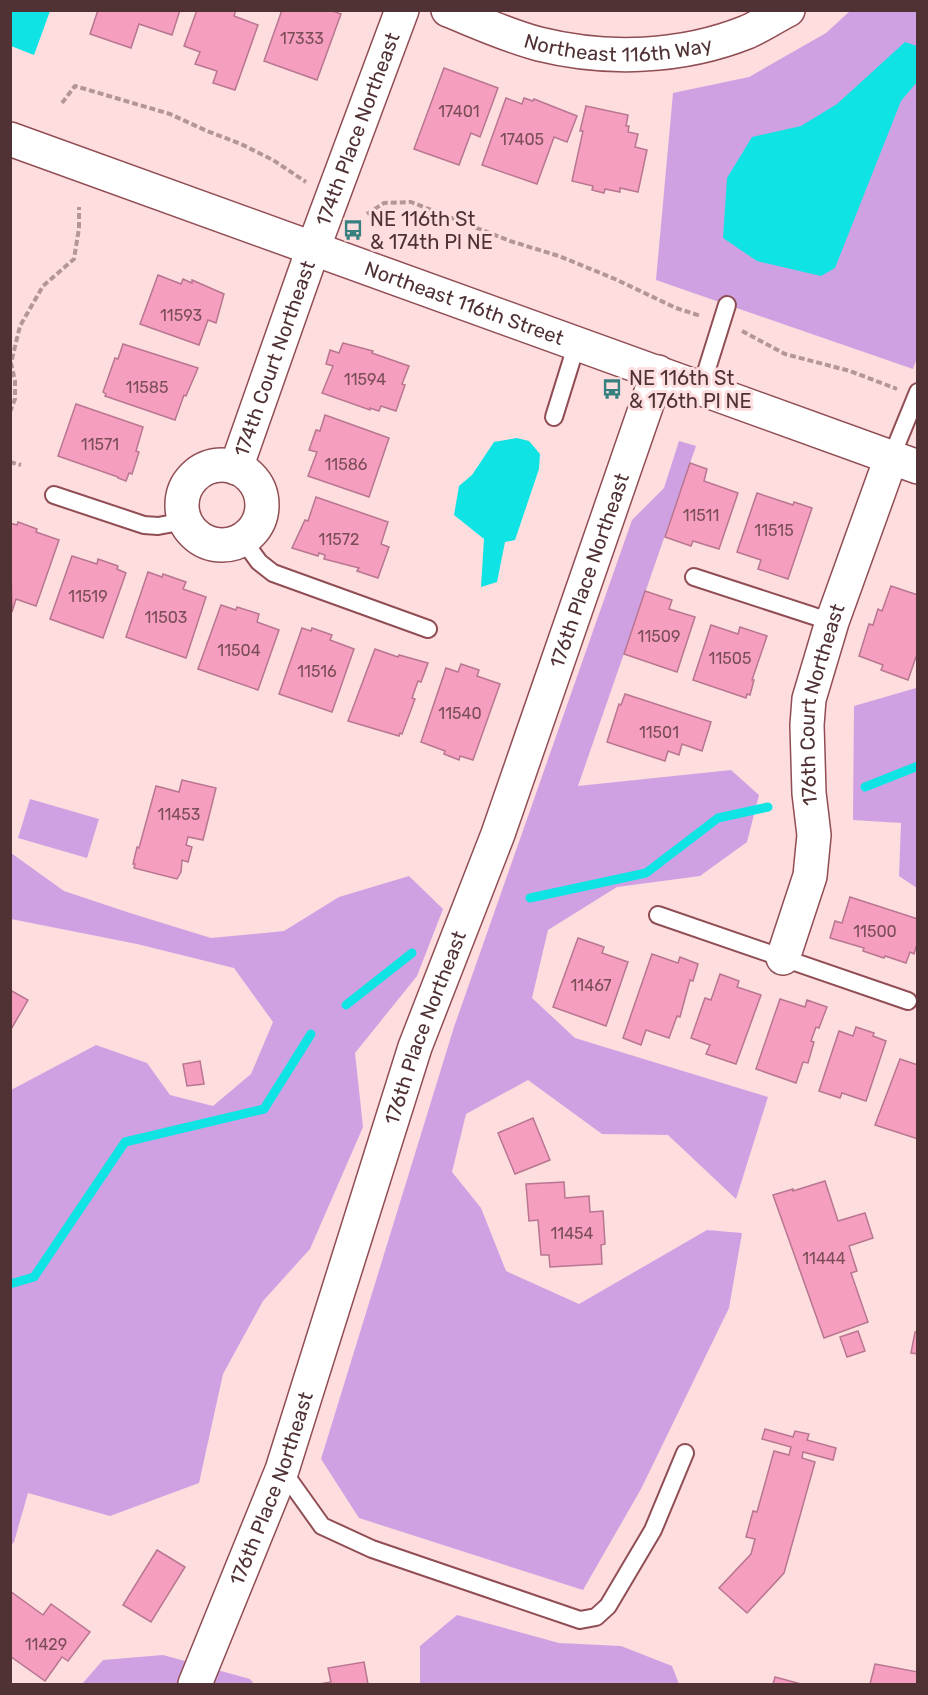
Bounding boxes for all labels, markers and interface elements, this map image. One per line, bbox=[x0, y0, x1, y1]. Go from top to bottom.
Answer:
street label: Northeast 116th Way bbox=[521, 28, 715, 67]
house number: 17333 bbox=[280, 29, 324, 48]
street label: 174th Place Northeast bbox=[311, 29, 405, 229]
house number: 17401 bbox=[438, 102, 480, 121]
house number: 17405 bbox=[500, 130, 544, 149]
place label: NE 116th St & 174th Pl NE bbox=[370, 207, 493, 254]
bus stop icon: NE 116th St & 174th Pl NE bbox=[341, 218, 365, 242]
street label: Northeast 116th Street bbox=[361, 256, 567, 350]
street label: 174th Court Northeast bbox=[229, 257, 320, 460]
house number: 11593 bbox=[160, 306, 202, 325]
place label: NE 116th St & 176th Pl NE bbox=[629, 366, 752, 413]
house number: 11594 bbox=[344, 370, 386, 389]
bus stop icon: NE 116th St & 176th Pl NE bbox=[600, 377, 624, 401]
house number: 11585 bbox=[126, 378, 168, 397]
house number: 11571 bbox=[81, 435, 119, 454]
house number: 11586 bbox=[324, 455, 368, 474]
street label: 176th Place Northeast bbox=[545, 470, 634, 671]
house number: 11511 bbox=[683, 506, 719, 525]
house number: 11515 bbox=[754, 521, 794, 540]
house number: 11572 bbox=[319, 530, 359, 549]
house number: 11519 bbox=[68, 587, 108, 606]
street label: 176th Court Northeast bbox=[795, 600, 850, 807]
house number: 11503 bbox=[145, 608, 187, 627]
house number: 11509 bbox=[638, 627, 680, 646]
house number: 11504 bbox=[217, 641, 261, 660]
house number: 11505 bbox=[709, 649, 751, 668]
house number: 11516 bbox=[297, 662, 337, 681]
house number: 11540 bbox=[438, 704, 482, 723]
house number: 11501 bbox=[639, 723, 679, 742]
house number: 11453 bbox=[158, 805, 200, 824]
house number: 11500 bbox=[853, 922, 897, 941]
street label: 176th Place Northeast bbox=[379, 927, 471, 1128]
house number: 11467 bbox=[571, 976, 612, 995]
house number: 11454 bbox=[550, 1224, 594, 1243]
house number: 11444 bbox=[802, 1249, 846, 1268]
street label: 176th Place Northeast bbox=[224, 1389, 318, 1589]
house number: 11429 bbox=[25, 1635, 67, 1654]

